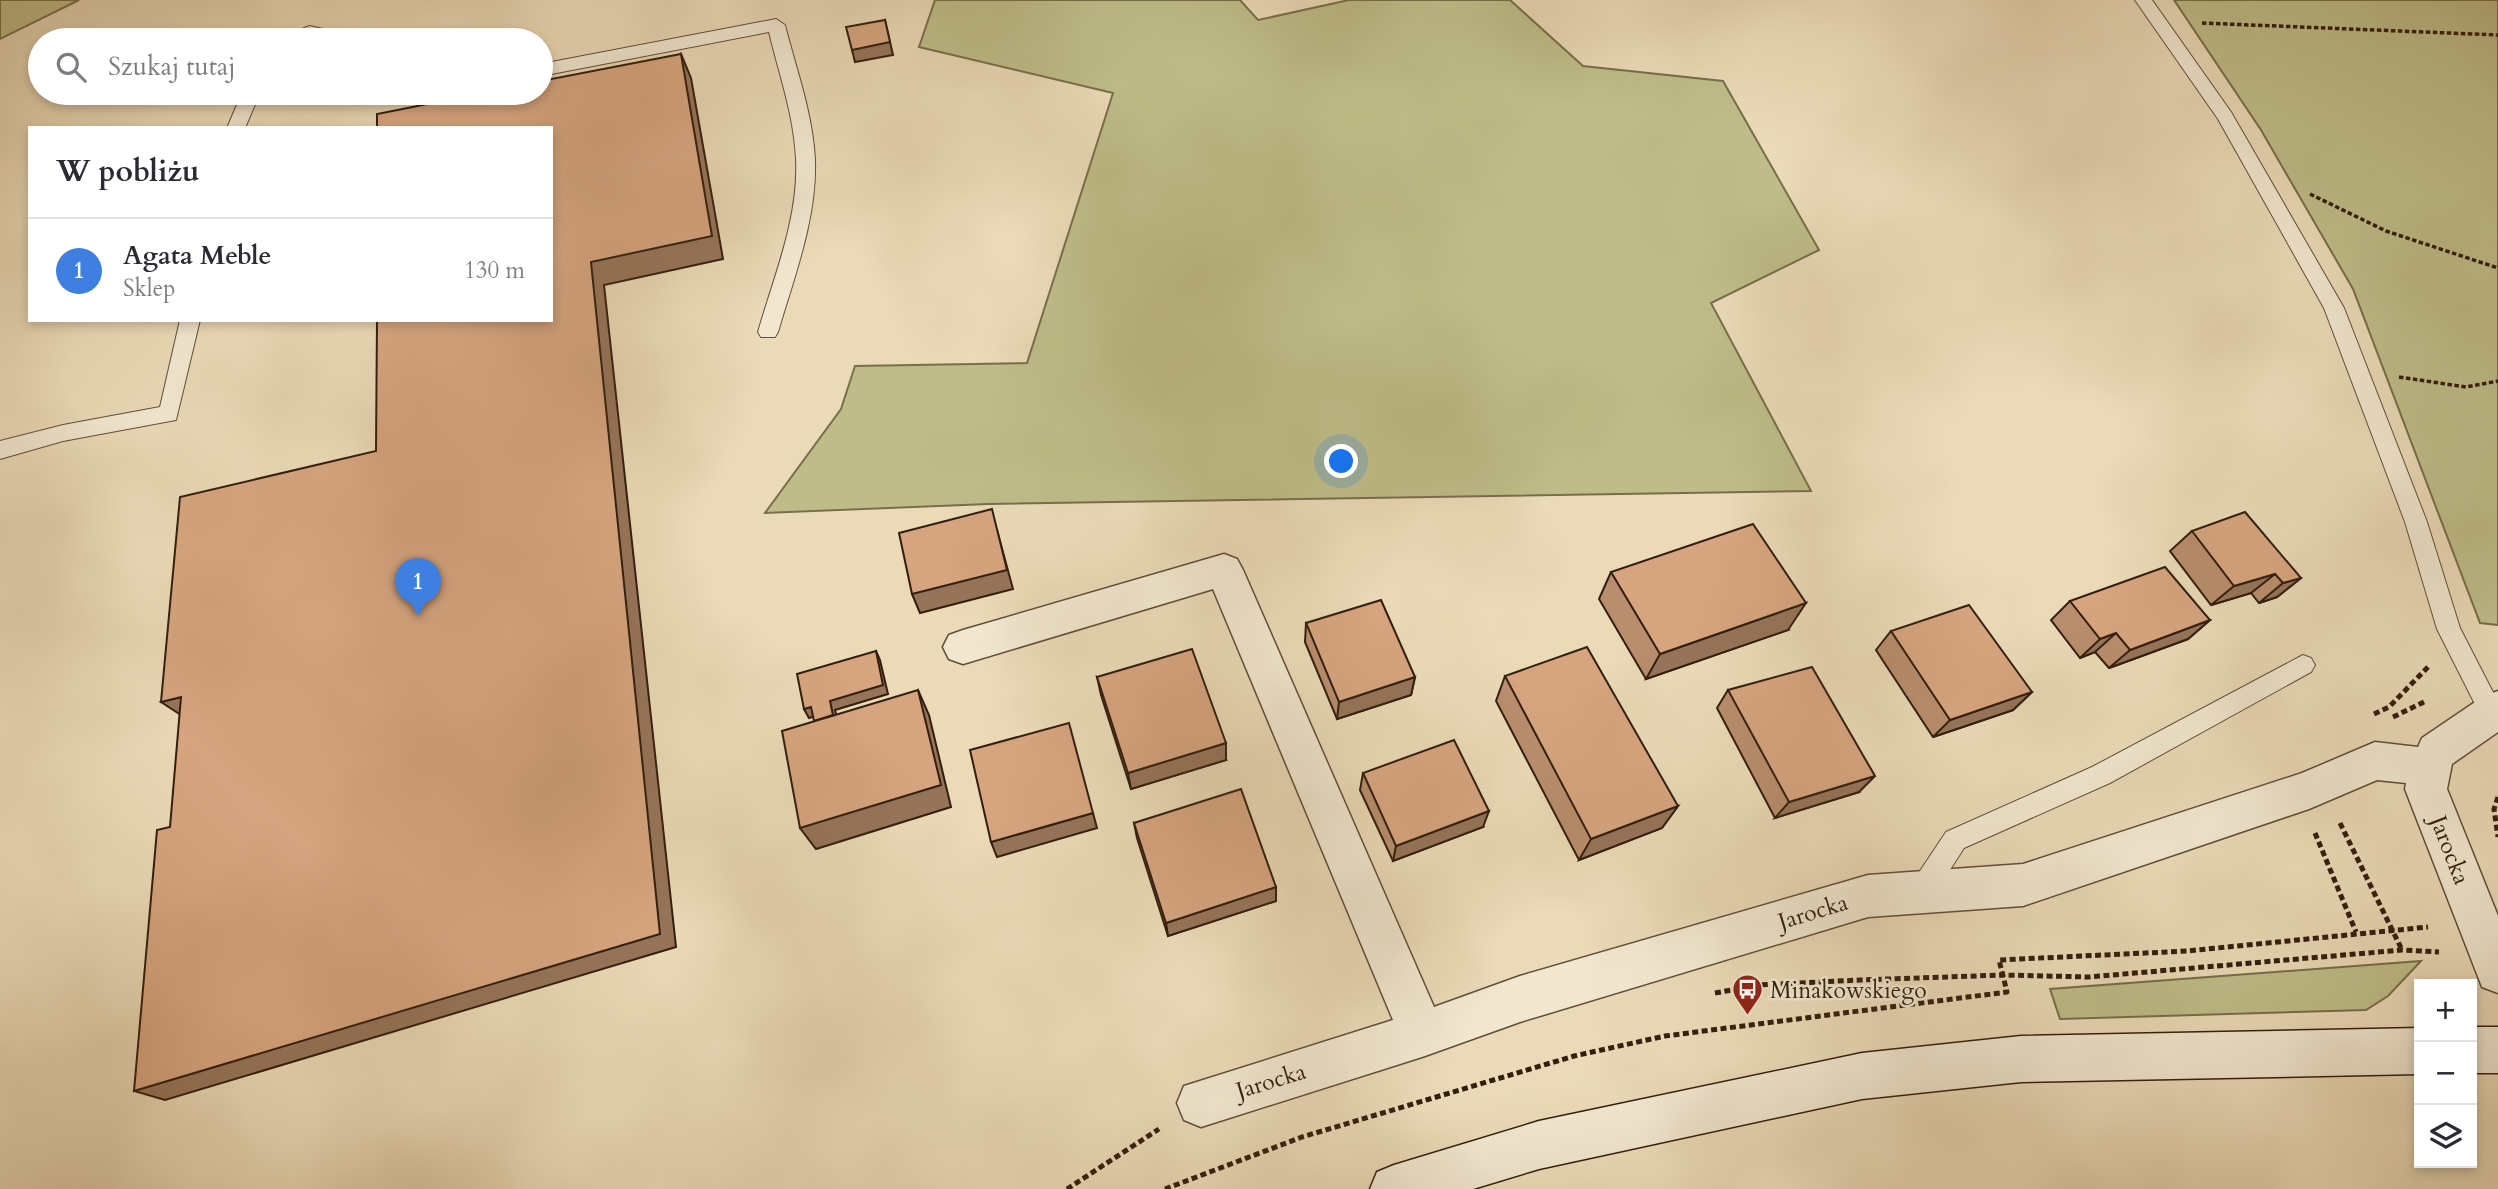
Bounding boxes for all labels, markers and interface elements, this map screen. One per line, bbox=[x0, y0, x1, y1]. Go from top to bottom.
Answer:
search box bbox=[28, 28, 553, 105]
icon: search bbox=[52, 48, 90, 86]
text: Szukaj tutaj bbox=[108, 49, 236, 84]
text: W pobliżu bbox=[56, 151, 200, 192]
text: Agata Meble bbox=[123, 238, 271, 273]
text: 1 bbox=[73, 255, 85, 286]
text: 130 m bbox=[464, 255, 525, 286]
text: Sklep bbox=[123, 273, 175, 304]
your location bbox=[1324, 444, 1358, 478]
pin: 1 bbox=[395, 558, 441, 616]
street label: Jarocka bbox=[2422, 808, 2477, 889]
street label: Jarocka bbox=[1772, 887, 1852, 938]
bus stop icon: Minakowskiego bbox=[1730, 973, 1764, 1017]
place label: Minakowskiego bbox=[1770, 975, 1927, 1006]
map controls bbox=[2414, 979, 2477, 1168]
button: + bbox=[2414, 979, 2477, 1042]
button: − bbox=[2414, 1042, 2477, 1105]
street label: Jarocka bbox=[1230, 1056, 1310, 1107]
button: layers bbox=[2414, 1105, 2477, 1168]

